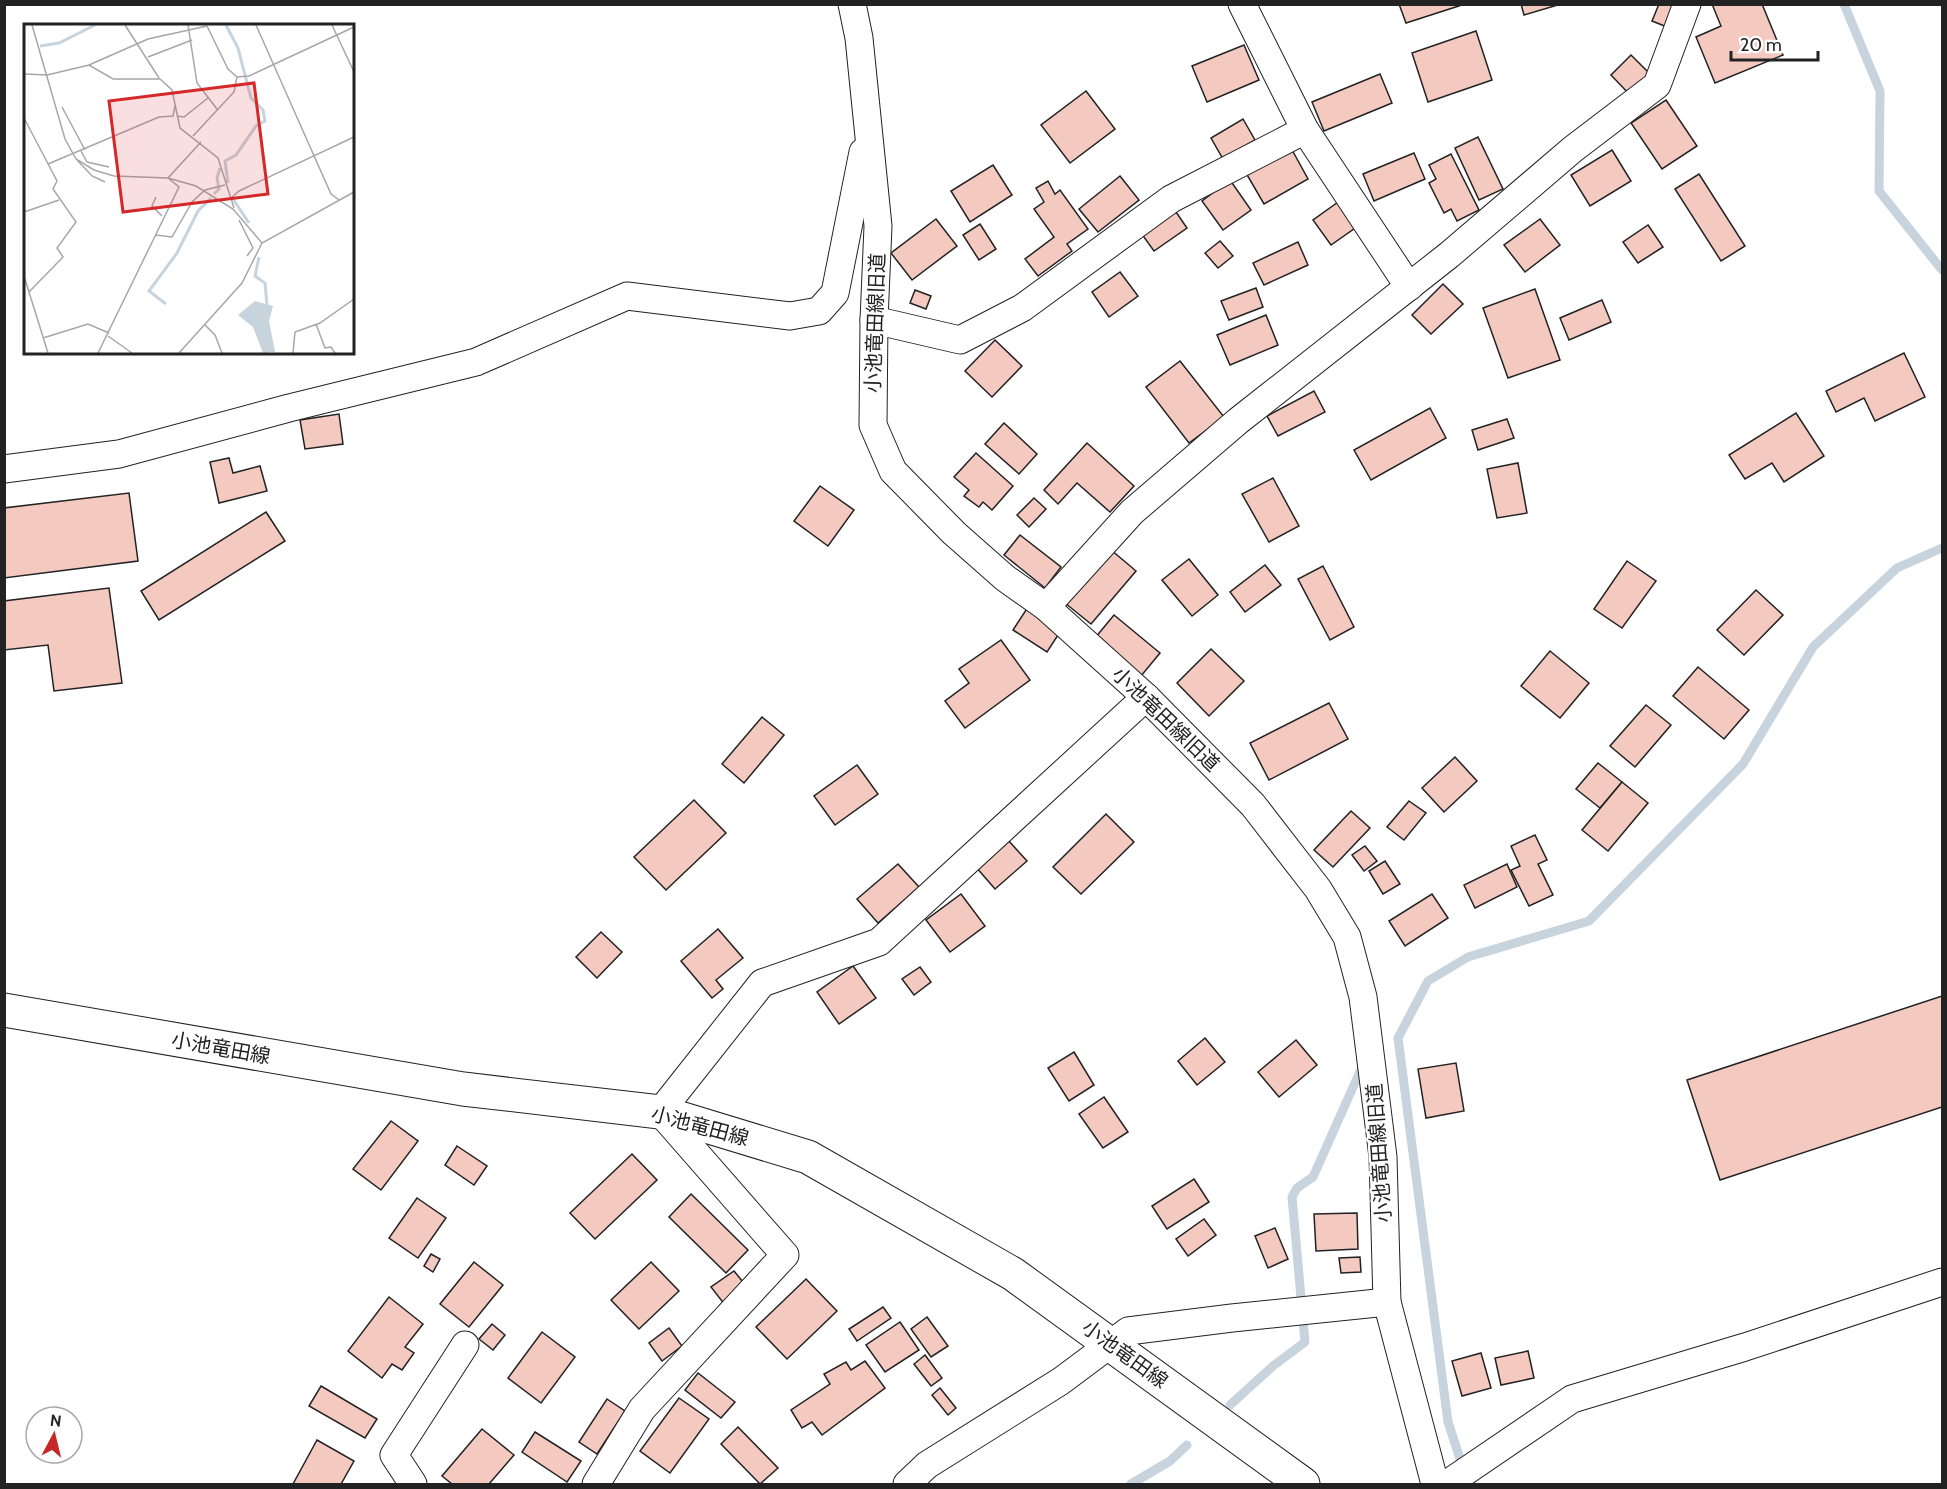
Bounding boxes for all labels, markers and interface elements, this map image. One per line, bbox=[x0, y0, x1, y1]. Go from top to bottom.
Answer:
inset map bbox=[24, 24, 354, 354]
scale bar bbox=[1731, 24, 1818, 62]
text: 20 m bbox=[1740, 34, 1782, 56]
street label: 小池竜田線旧道 bbox=[861, 253, 889, 393]
street label: 小池竜田線旧道 bbox=[1107, 662, 1225, 776]
street label: 小池竜田線 bbox=[170, 1027, 272, 1069]
street label: 小池竜田線旧道 bbox=[1362, 1082, 1396, 1224]
street label: 小池竜田線 bbox=[649, 1101, 751, 1151]
street label: 小池竜田線 bbox=[1077, 1315, 1173, 1393]
north arrow bbox=[24, 1405, 84, 1465]
text: N bbox=[49, 1410, 63, 1431]

